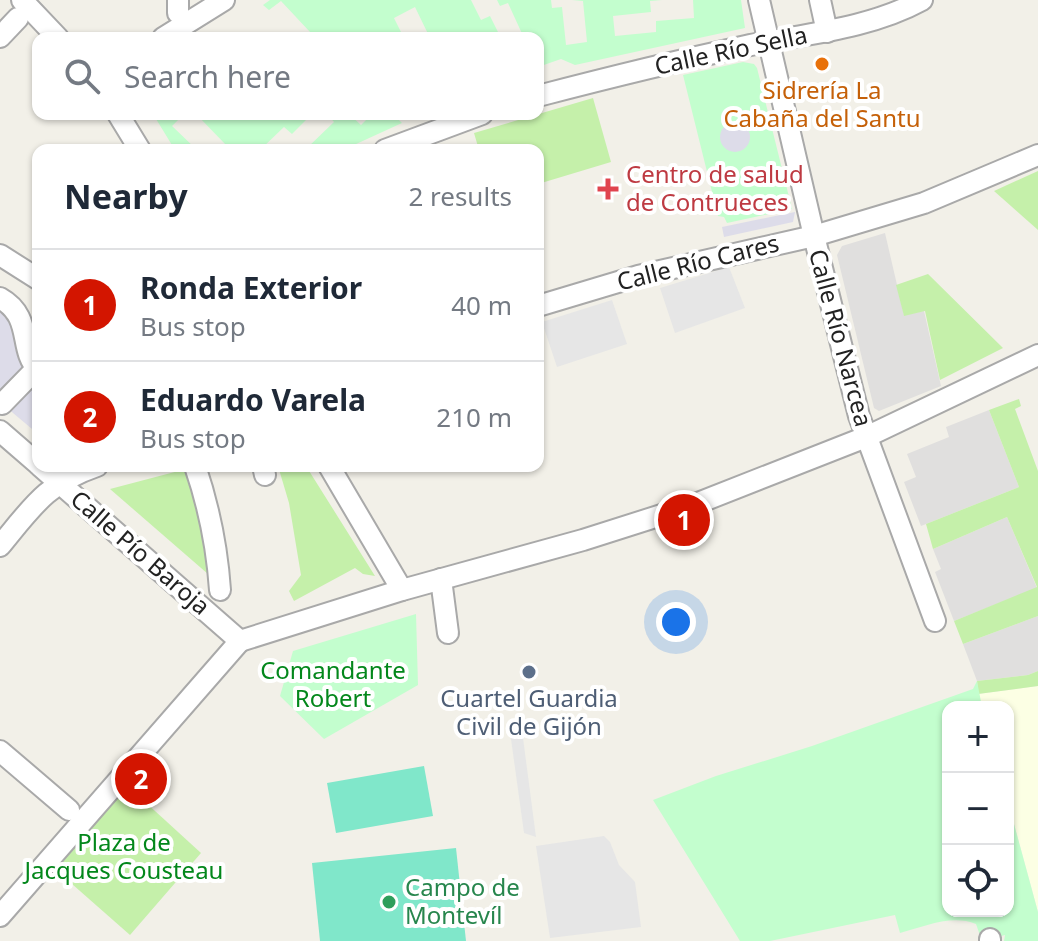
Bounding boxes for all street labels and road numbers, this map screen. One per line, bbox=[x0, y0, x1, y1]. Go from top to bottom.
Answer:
street label: Calle Río Sella bbox=[651, 17, 810, 82]
street label: Calle Río Cares bbox=[613, 225, 782, 298]
street label: Calle Río Narcea bbox=[802, 245, 881, 430]
street label: Calle Pío Baroja bbox=[64, 482, 218, 622]

